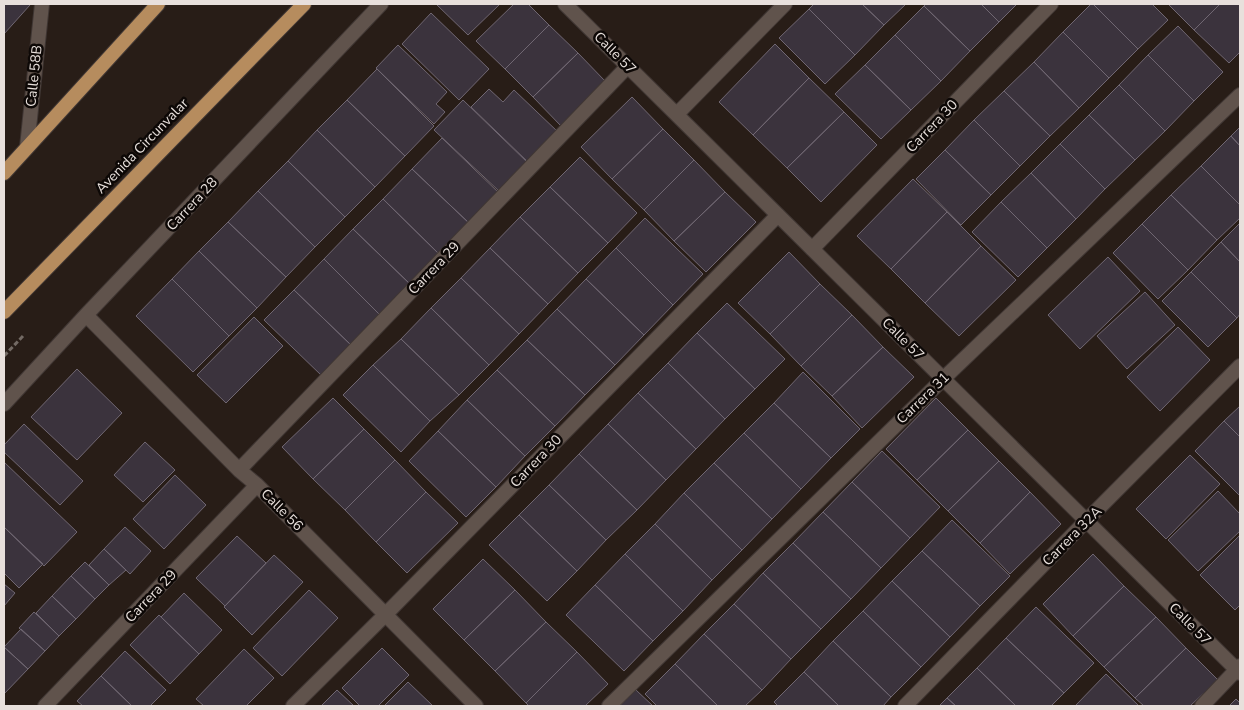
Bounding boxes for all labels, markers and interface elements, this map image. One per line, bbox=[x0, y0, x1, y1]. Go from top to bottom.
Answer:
street label: Calle 57 bbox=[590, 28, 640, 78]
street label: Calle 58B bbox=[21, 44, 47, 108]
street label: Avenida Circunvalar bbox=[92, 94, 192, 198]
street label: Carrera 30 bbox=[902, 95, 962, 157]
street label: Carrera 28 bbox=[162, 173, 222, 235]
street label: Carrera 29 bbox=[404, 237, 464, 299]
street label: Calle 57 bbox=[878, 314, 928, 364]
street label: Carrera 31 bbox=[892, 368, 954, 428]
street label: Carrera 30 bbox=[506, 430, 566, 492]
street label: Calle 56 bbox=[257, 485, 307, 535]
street label: Carrera 32A bbox=[1038, 502, 1106, 570]
street label: Carrera 29 bbox=[121, 565, 181, 627]
street label: Calle 57 bbox=[1165, 599, 1215, 649]

